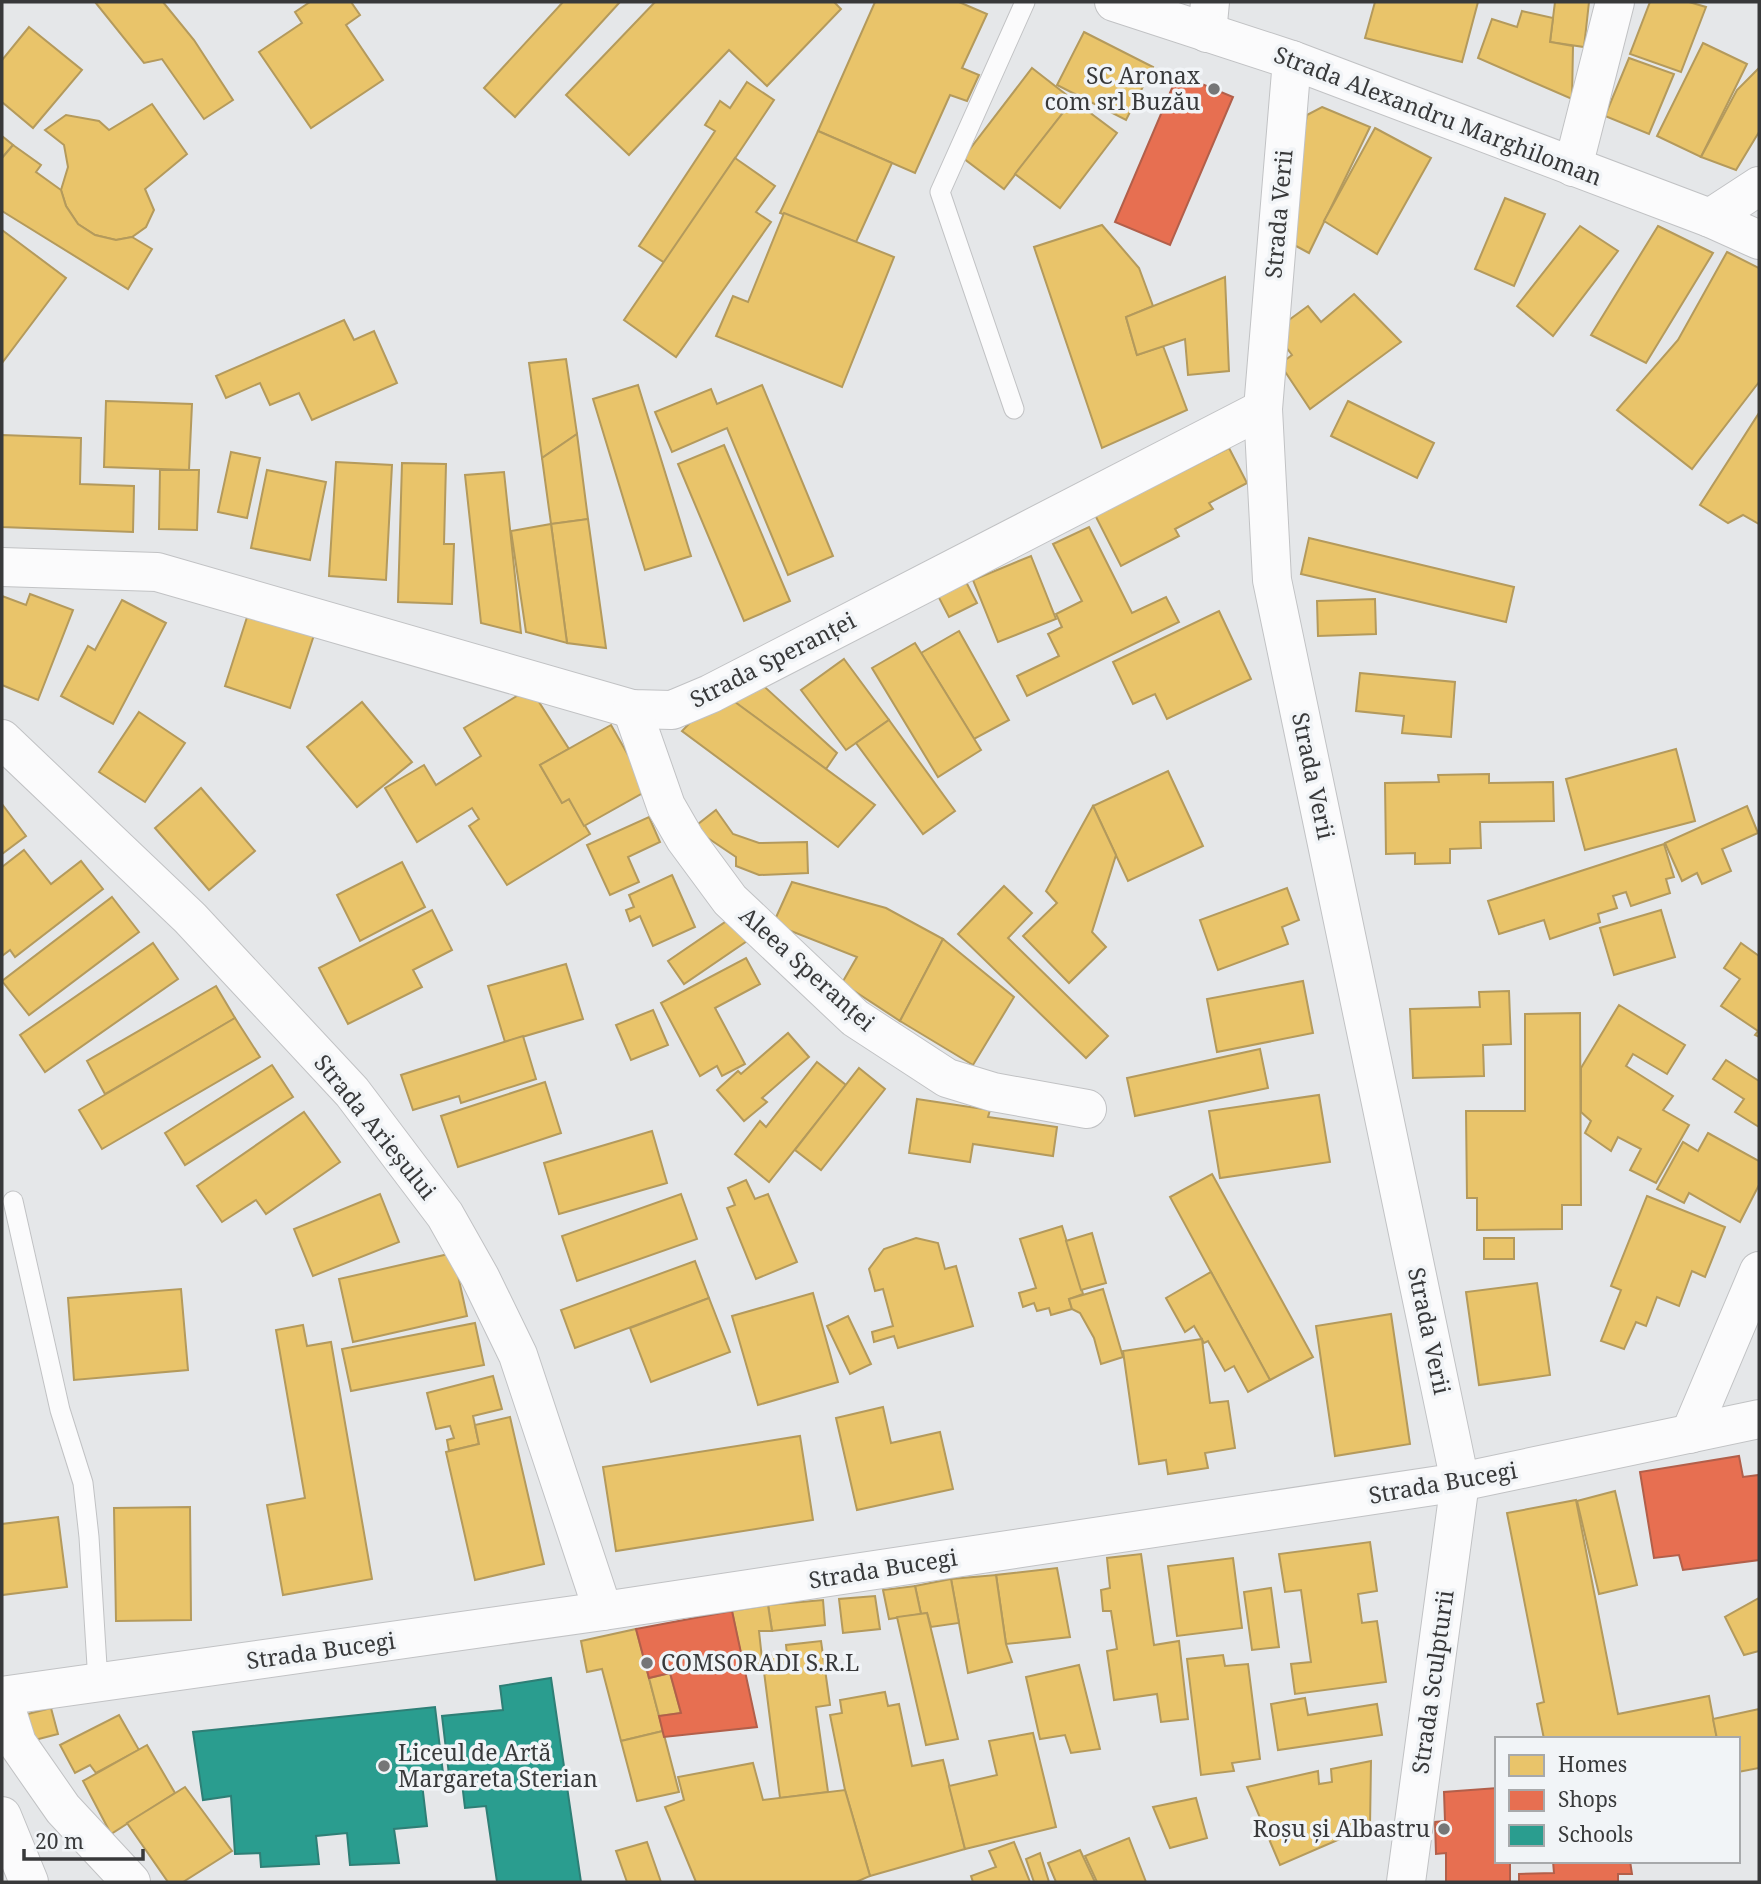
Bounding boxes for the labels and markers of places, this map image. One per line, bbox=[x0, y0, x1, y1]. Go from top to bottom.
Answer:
place label: SC Aronax com srl Buzău bbox=[1044, 59, 1201, 117]
marker: SC Aronax com srl Buzău bbox=[1206, 81, 1222, 97]
place label: COMSORADI S.R.L bbox=[661, 1646, 859, 1678]
marker: COMSORADI S.R.L bbox=[639, 1655, 655, 1671]
place label: Liceul de Artă Margareta Sterian bbox=[398, 1736, 598, 1794]
marker: Liceul de Artă Margareta Sterian bbox=[376, 1758, 392, 1774]
place label: Roșu și Albastru bbox=[1253, 1812, 1430, 1844]
marker: Roșu și Albastru bbox=[1436, 1821, 1452, 1837]

